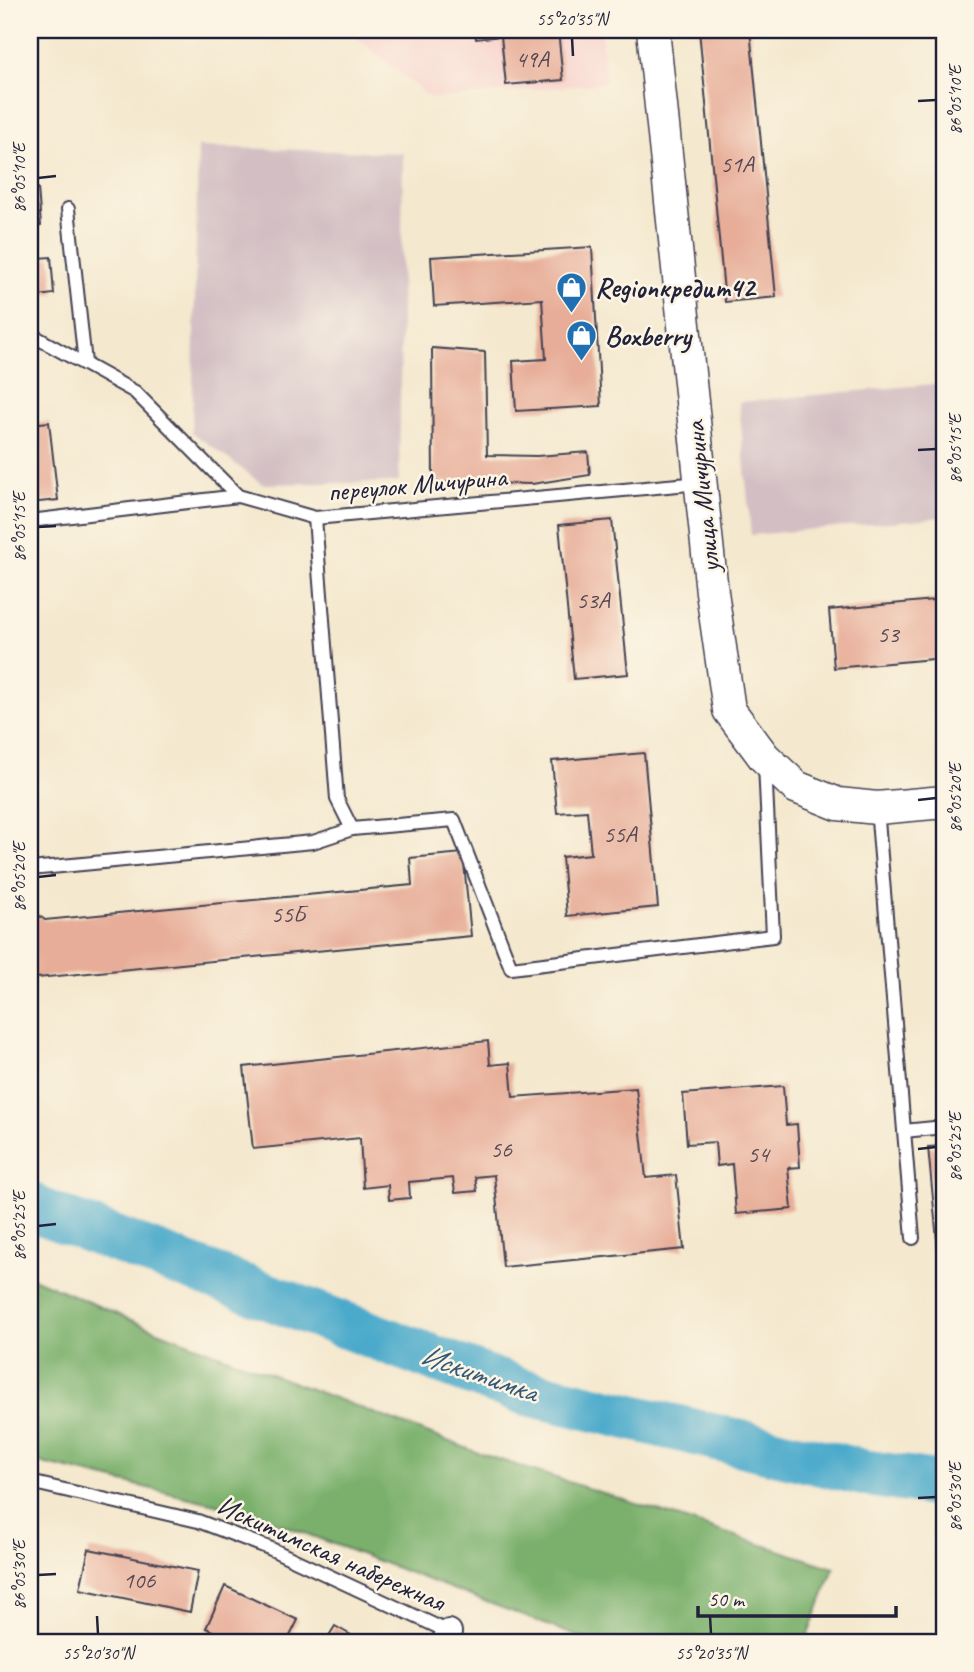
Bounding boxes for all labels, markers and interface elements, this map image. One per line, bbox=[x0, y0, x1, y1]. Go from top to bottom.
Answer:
text: 55°20'35"N bbox=[537, 8, 611, 30]
house number: 49А bbox=[515, 44, 550, 74]
text: 86°05'10"E bbox=[944, 63, 966, 135]
text: 86°05'10"E bbox=[8, 141, 30, 213]
house number: 51А bbox=[720, 149, 755, 179]
shop icon: Regionкредит42 bbox=[555, 270, 589, 314]
place label: Regionкредит42 bbox=[595, 270, 757, 305]
shop icon: Boxberry bbox=[565, 318, 599, 362]
place label: Boxberry bbox=[605, 318, 693, 354]
text: 86°05'15"E bbox=[944, 412, 966, 484]
street label: улица Мичурина bbox=[676, 418, 728, 577]
street label: переулок Мичурина bbox=[326, 459, 510, 509]
text: 86°05'15"E bbox=[8, 490, 30, 562]
house number: 53А bbox=[576, 585, 611, 615]
house number: 53 bbox=[877, 619, 901, 649]
text: 86°05'20"E bbox=[944, 761, 966, 833]
house number: 55А bbox=[603, 819, 638, 849]
text: 86°05'20"E bbox=[8, 840, 30, 912]
house number: 55Б bbox=[271, 899, 309, 929]
text: 86°05'25"E bbox=[944, 1110, 966, 1182]
house number: 56 bbox=[490, 1134, 513, 1164]
house number: 54 bbox=[747, 1139, 771, 1169]
text: 86°05'25"E bbox=[8, 1189, 30, 1261]
water label: Искитимка bbox=[416, 1335, 546, 1412]
text: 86°05'30"E bbox=[944, 1460, 966, 1532]
street label: Искитимская набережная bbox=[212, 1487, 452, 1620]
text: 86°05'30"E bbox=[8, 1538, 30, 1610]
house number: 106 bbox=[123, 1565, 156, 1595]
scale bar bbox=[698, 1574, 895, 1618]
text: 50 m bbox=[708, 1586, 746, 1612]
text: 55°20'30"N bbox=[63, 1642, 137, 1664]
text: 55°20'35"N bbox=[676, 1642, 750, 1664]

